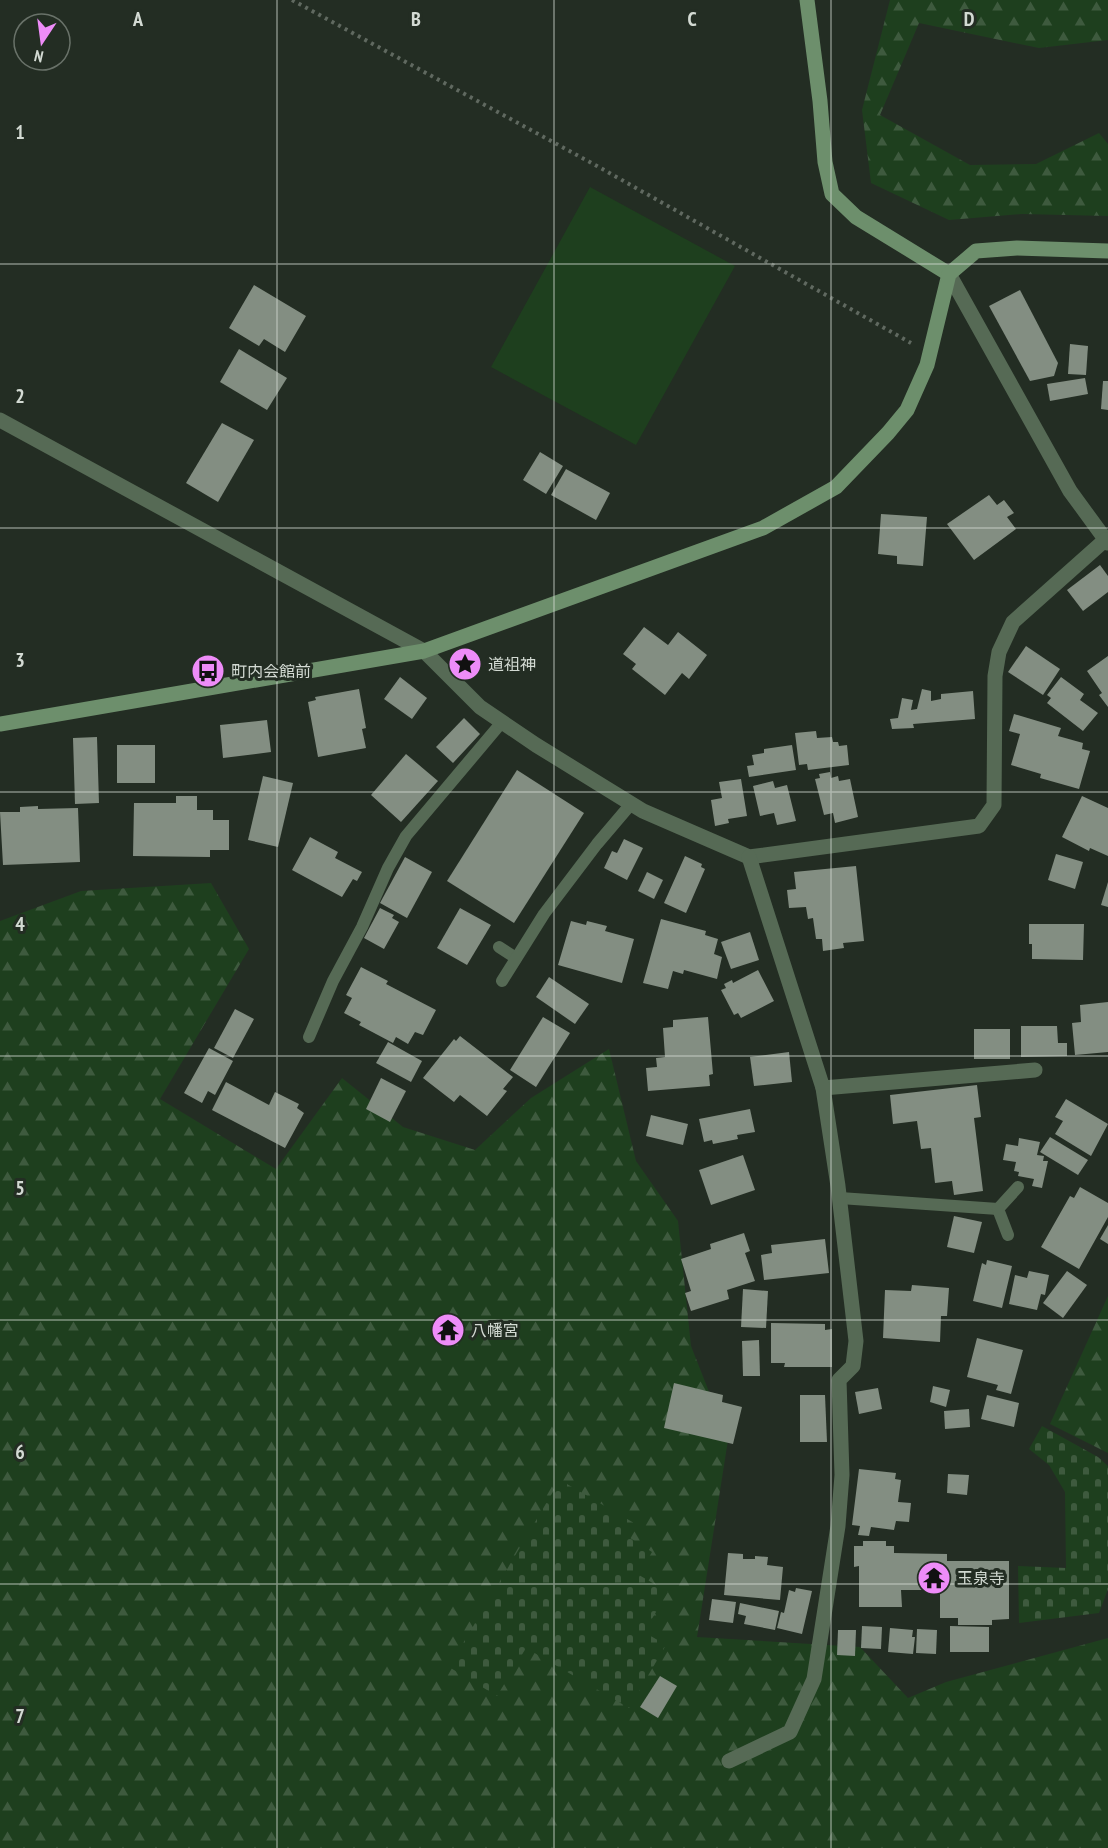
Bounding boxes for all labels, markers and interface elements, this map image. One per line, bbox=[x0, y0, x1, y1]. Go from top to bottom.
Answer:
text: A bbox=[132, 6, 144, 32]
text: B bbox=[411, 6, 421, 32]
text: C bbox=[687, 6, 697, 32]
text: D bbox=[964, 6, 975, 32]
north arrow bbox=[12, 12, 72, 72]
text: N bbox=[32, 46, 45, 67]
text: 1 bbox=[15, 119, 25, 145]
text: 2 bbox=[15, 383, 25, 409]
place icon: 道祖神 bbox=[447, 646, 483, 682]
text: 3 bbox=[15, 647, 25, 673]
bus stop icon: 町内会館前 bbox=[190, 653, 226, 689]
place label: 道祖神 bbox=[488, 654, 536, 674]
place label: 町内会館前 bbox=[231, 661, 311, 681]
text: 4 bbox=[15, 911, 25, 937]
text: 5 bbox=[15, 1175, 25, 1201]
temple icon: 八幡宮 bbox=[430, 1312, 466, 1348]
place label: 八幡宮 bbox=[471, 1320, 519, 1340]
text: 6 bbox=[15, 1439, 25, 1465]
temple icon: 玉泉寺 bbox=[916, 1560, 952, 1596]
place label: 玉泉寺 bbox=[957, 1568, 1005, 1588]
text: 7 bbox=[15, 1703, 25, 1729]

